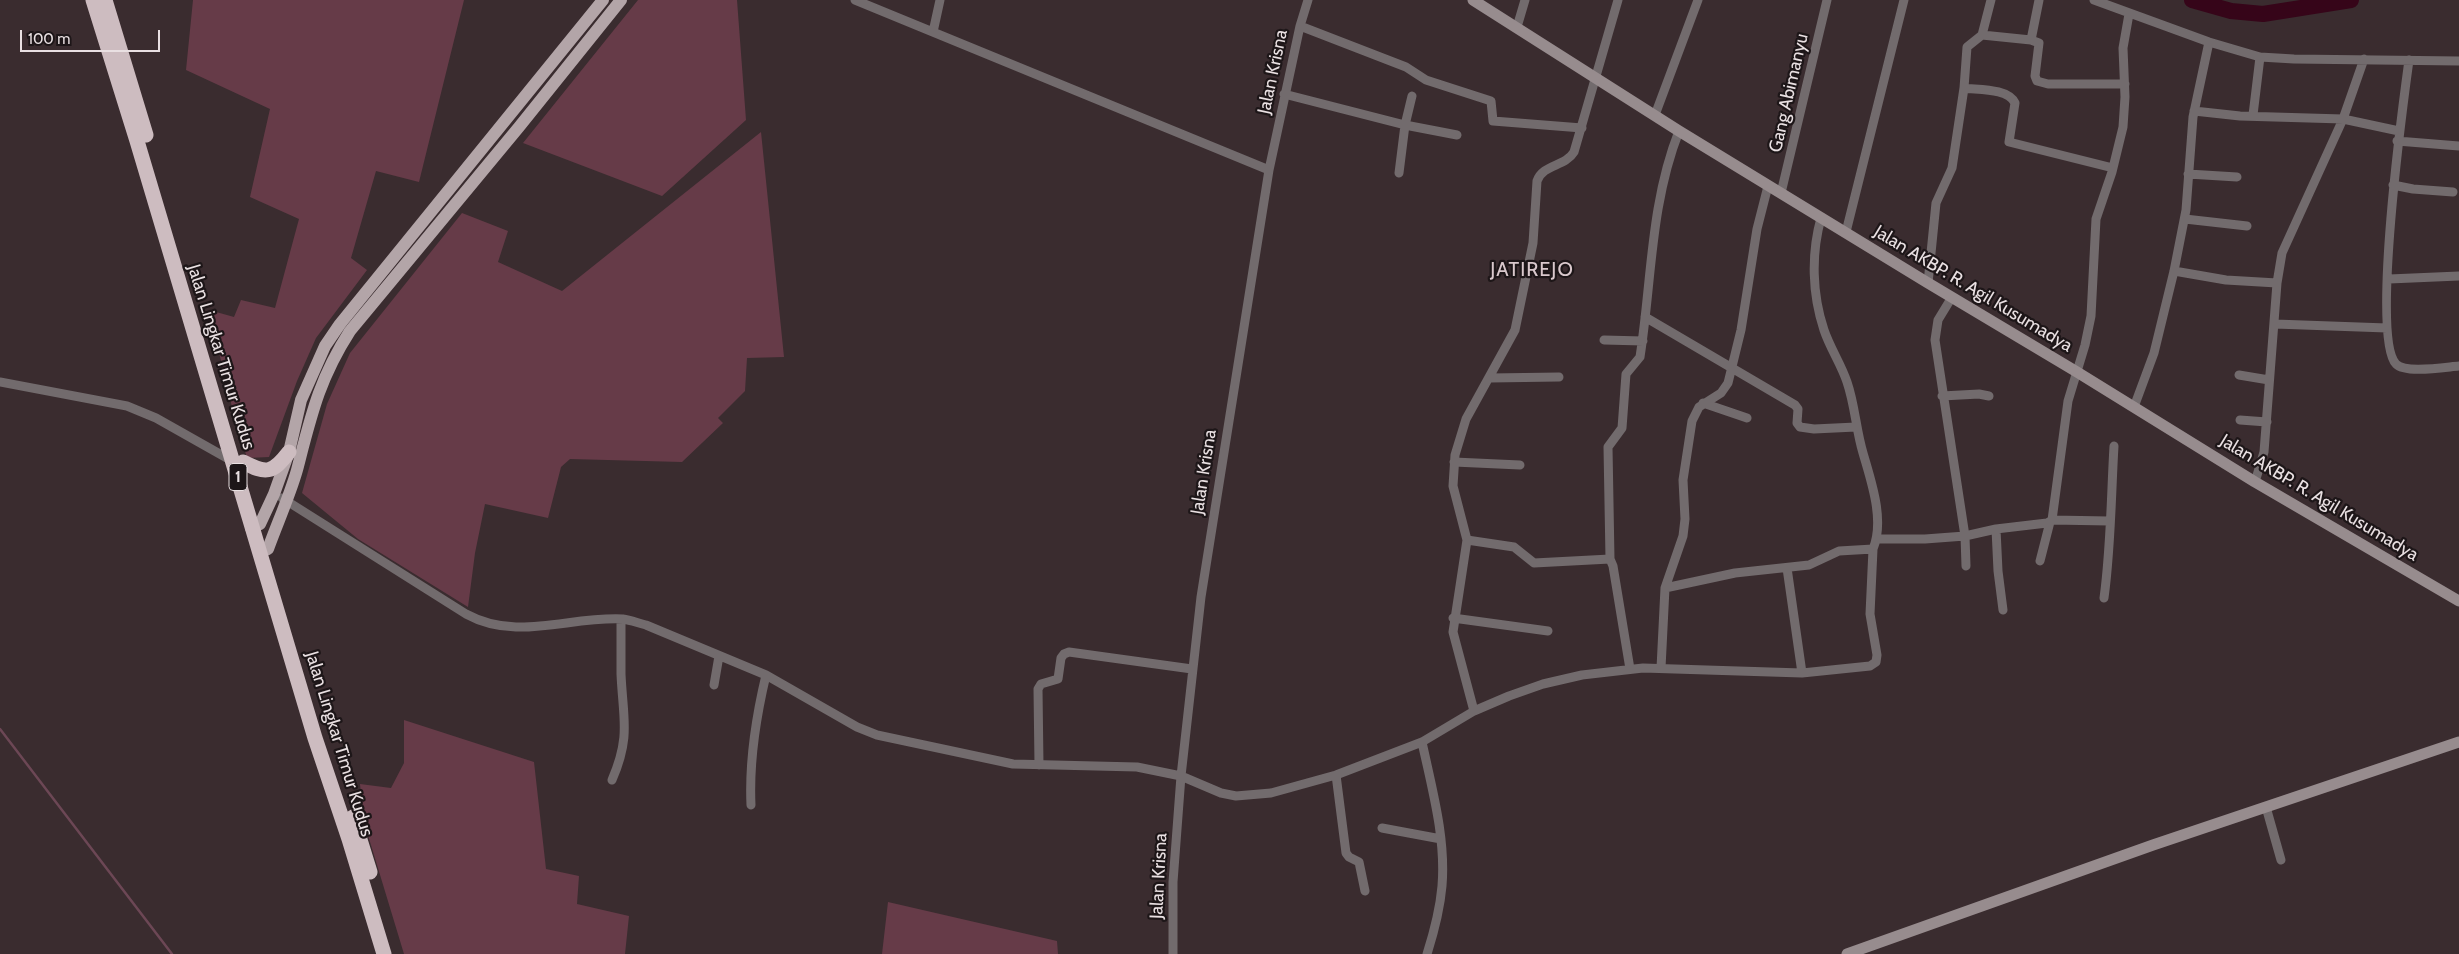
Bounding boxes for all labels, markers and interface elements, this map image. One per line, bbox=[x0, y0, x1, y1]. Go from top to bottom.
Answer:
scale bar bbox=[22, 20, 162, 52]
street label: Jalan Krisna bbox=[1254, 28, 1292, 116]
text: 100 m bbox=[28, 30, 70, 48]
street label: Gang Abimanyu bbox=[1765, 31, 1813, 155]
street label: Jalan AKBP. R. Agil Kusumadya bbox=[1870, 221, 2076, 357]
district label: JATIREJO bbox=[1489, 258, 1575, 282]
street label: Jalan Lingkar Timur Kudus bbox=[183, 262, 259, 452]
street label: Jalan Krisna bbox=[1187, 428, 1221, 516]
street label: Jalan AKBP. R. Agil Kusumadya bbox=[2216, 430, 2422, 566]
road number: 1 bbox=[229, 464, 247, 491]
street label: Jalan Lingkar Timur Kudus bbox=[301, 649, 377, 839]
street label: Jalan Krisna bbox=[1146, 833, 1172, 919]

